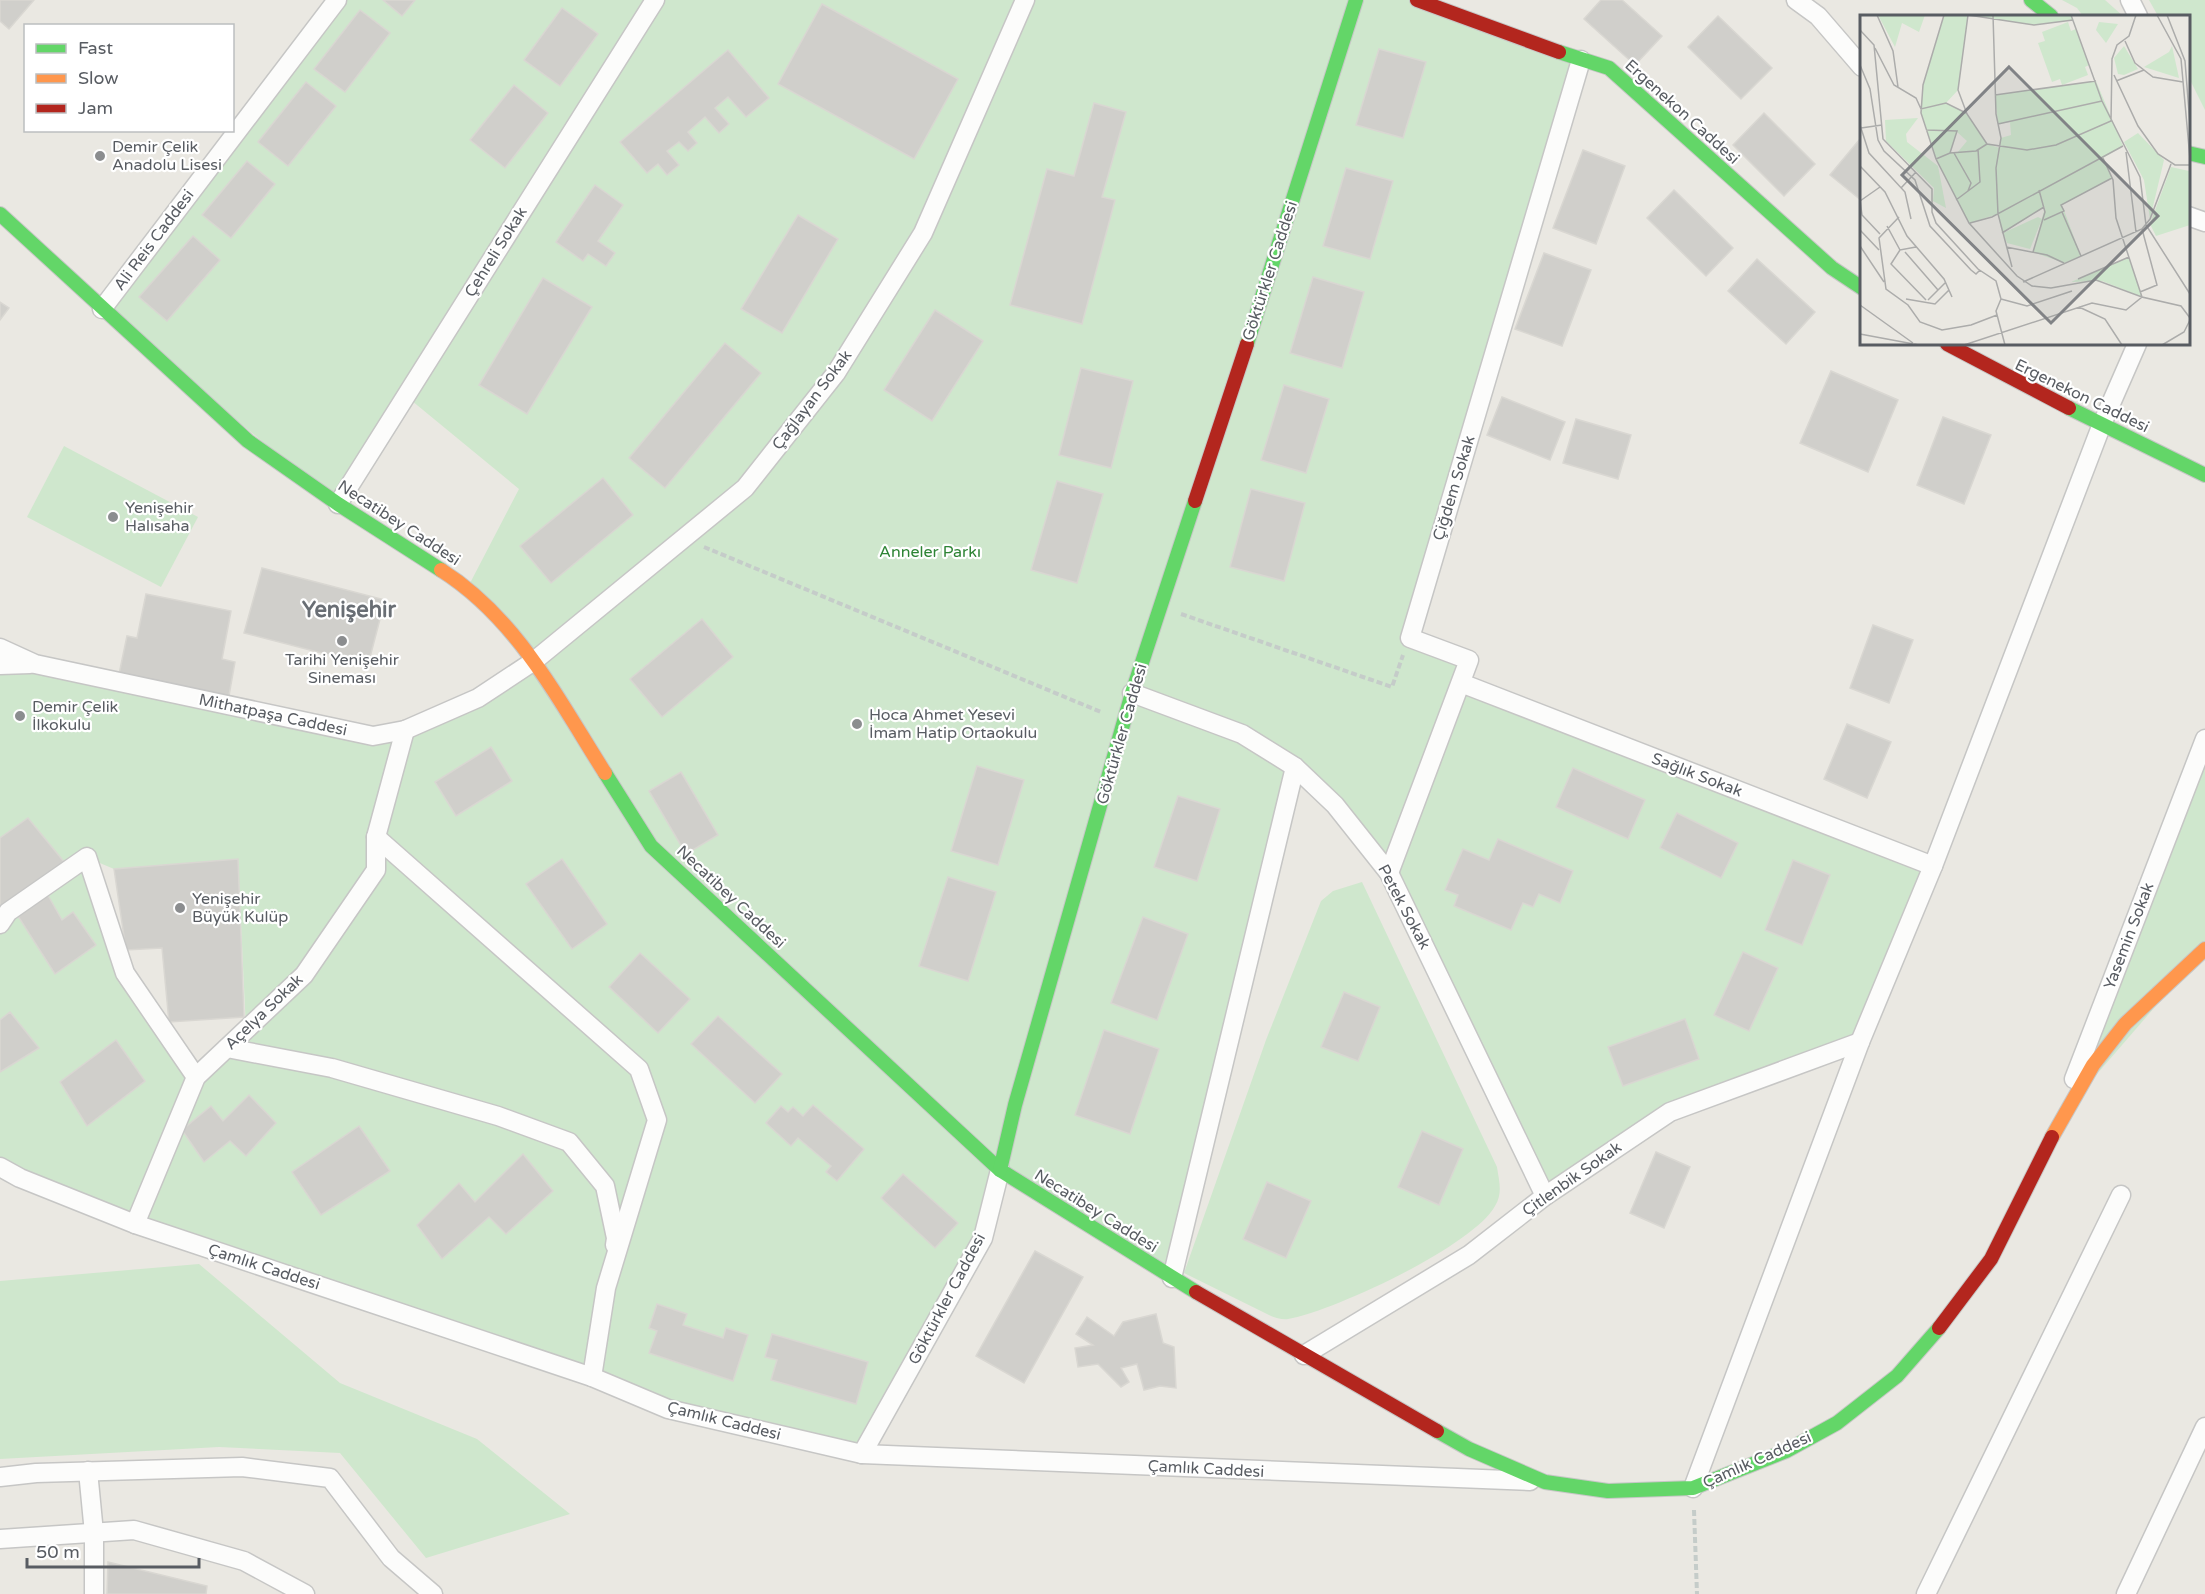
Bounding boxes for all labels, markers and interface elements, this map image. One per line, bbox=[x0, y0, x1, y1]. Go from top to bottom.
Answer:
inset map bbox=[1860, 15, 2190, 345]
legend bbox=[24, 24, 234, 132]
text: Fast bbox=[78, 37, 113, 59]
street label: Ergenekon Caddesi bbox=[1621, 55, 1743, 169]
text: Slow bbox=[78, 67, 119, 89]
text: Jam bbox=[78, 97, 113, 119]
place label: Demir Çelik Anadolu Lisesi bbox=[112, 137, 222, 175]
marker: Demir Çelik Anadolu Lisesi bbox=[93, 149, 107, 163]
street label: Ali Reis Caddesi bbox=[110, 186, 198, 294]
street label: Göktürkler Caddesi bbox=[1238, 199, 1302, 343]
street label: Çehreli Sokak bbox=[460, 203, 532, 301]
street label: Çağlayan Sokak bbox=[768, 346, 856, 454]
street label: Ergenekon Caddesi bbox=[2011, 355, 2153, 437]
street label: Çiğdem Sokak bbox=[1428, 433, 1480, 543]
street label: Necatibey Caddesi bbox=[334, 476, 464, 570]
place label: Yenişehir Halısaha bbox=[125, 498, 194, 536]
marker: Yenişehir Halısaha bbox=[106, 510, 120, 524]
park label: Anneler Parkı bbox=[879, 542, 981, 562]
district label: Yenişehir bbox=[302, 597, 397, 623]
marker: Tarihi Yenişehir Sineması bbox=[335, 634, 349, 648]
place label: Tarihi Yenişehir Sineması bbox=[285, 650, 400, 688]
street label: Göktürkler Caddesi bbox=[1092, 661, 1152, 807]
street label: Mithatpaşa Caddesi bbox=[197, 690, 349, 740]
place label: Demir Çelik İlkokulu bbox=[32, 697, 119, 735]
place label: Hoca Ahmet Yesevi İmam Hatip Ortaokulu bbox=[869, 705, 1037, 743]
marker: Demir Çelik İlkokulu bbox=[13, 709, 27, 723]
marker: Hoca Ahmet Yesevi İmam Hatip Ortaokulu bbox=[850, 717, 864, 731]
street label: Sağlık Sokak bbox=[1649, 749, 1745, 802]
street label: Necatibey Caddesi bbox=[672, 841, 790, 953]
street label: Petek Sokak bbox=[1373, 861, 1435, 953]
street label: Yasemin Sokak bbox=[2099, 879, 2159, 992]
place label: Yenişehir Büyük Kulüp bbox=[192, 889, 288, 927]
marker: Yenişehir Büyük Kulüp bbox=[173, 901, 187, 915]
street label: Açelya Sokak bbox=[221, 970, 307, 1054]
street label: Çitlenbik Sokak bbox=[1518, 1137, 1626, 1221]
street label: Necatibey Caddesi bbox=[1031, 1165, 1161, 1257]
street label: Göktürkler Caddesi bbox=[904, 1230, 990, 1368]
street label: Çamlık Caddesi bbox=[205, 1239, 323, 1295]
street label: Çamlık Caddesi bbox=[665, 1397, 783, 1445]
street label: Çamlık Caddesi bbox=[1700, 1427, 1814, 1493]
street label: Çamlık Caddesi bbox=[1147, 1456, 1265, 1482]
scale bar bbox=[27, 1531, 200, 1569]
text: 50 m bbox=[36, 1541, 80, 1563]

